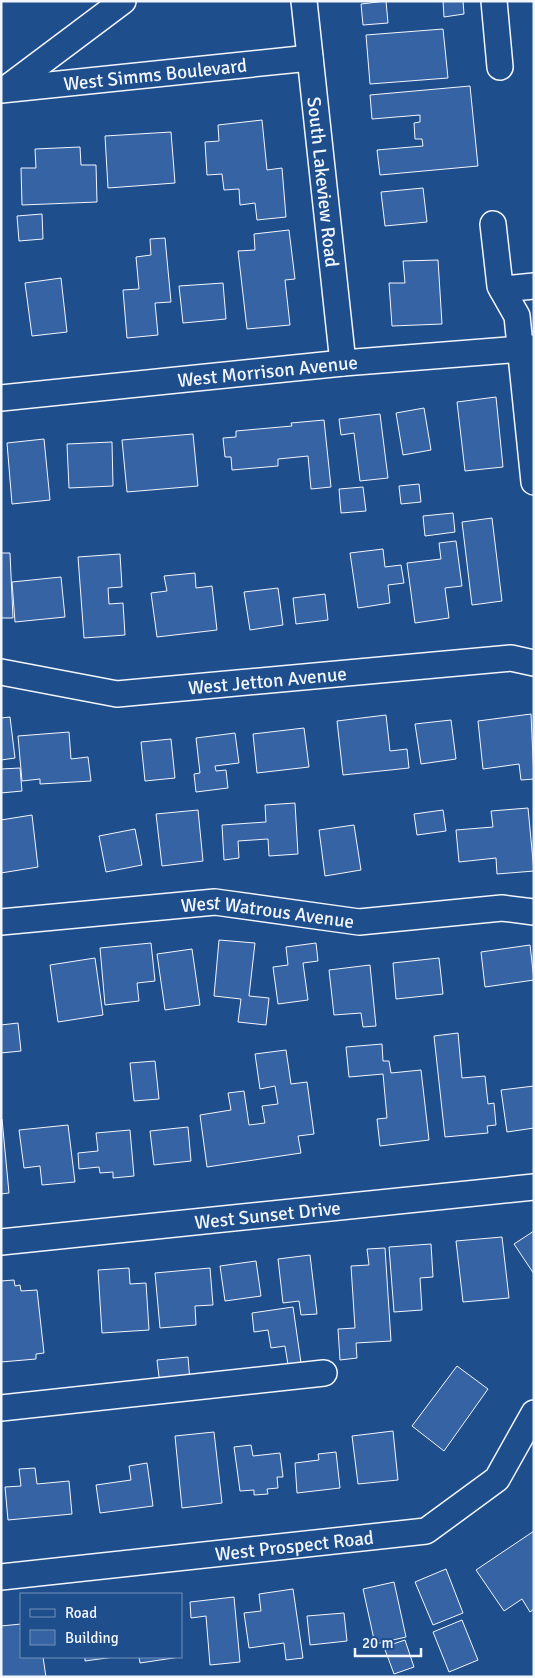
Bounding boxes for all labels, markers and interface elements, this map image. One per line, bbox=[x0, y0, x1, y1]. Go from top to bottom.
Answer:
street label: West Simms Boulevard bbox=[62, 54, 248, 96]
street label: South Lakeview Road bbox=[301, 96, 344, 269]
street label: West Morrison Avenue bbox=[176, 351, 359, 393]
street label: West Jetton Avenue bbox=[187, 662, 348, 700]
street label: West Watrous Avenue bbox=[180, 891, 356, 934]
street label: West Sunset Drive bbox=[194, 1196, 342, 1235]
street label: West Prospect Road bbox=[214, 1526, 375, 1567]
legend bbox=[20, 1593, 182, 1658]
text: Road bbox=[65, 1604, 97, 1622]
scale bar bbox=[355, 1626, 421, 1658]
text: Building bbox=[65, 1629, 119, 1647]
text: 20 m bbox=[362, 1634, 393, 1652]

